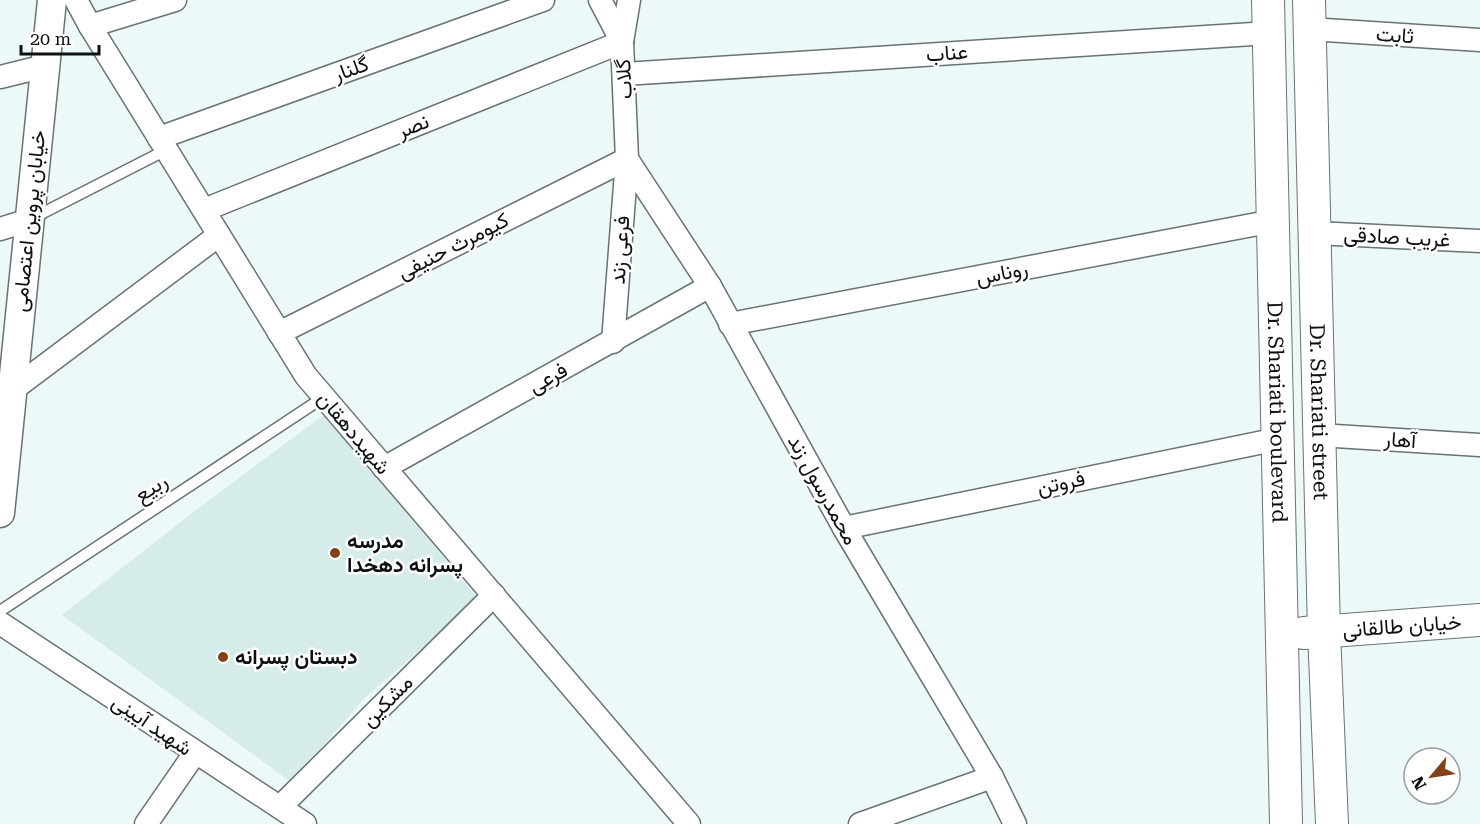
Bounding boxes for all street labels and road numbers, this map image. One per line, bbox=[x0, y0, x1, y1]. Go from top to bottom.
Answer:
street label: ثابت bbox=[1375, 22, 1415, 48]
street label: عناب bbox=[925, 40, 969, 66]
street label: گلنار bbox=[329, 52, 372, 88]
street label: گلاب bbox=[611, 58, 637, 100]
street label: نصر bbox=[393, 109, 433, 144]
street label: خیابان پروین اعتصامی bbox=[8, 129, 52, 313]
street label: کیومرث حنیفی bbox=[393, 208, 513, 285]
street label: فرعی زند bbox=[606, 215, 635, 285]
street label: غریب صادقی bbox=[1343, 222, 1451, 253]
street label: روناس bbox=[974, 256, 1030, 291]
street label: Dr. Shariati boulevard bbox=[1263, 301, 1291, 523]
street label: Dr. Shariati street bbox=[1305, 323, 1333, 501]
street label: فرعی bbox=[524, 358, 572, 399]
street label: شهیددهقان bbox=[312, 387, 396, 480]
street label: آهار bbox=[1382, 427, 1419, 454]
street label: محمدرسول زند bbox=[782, 431, 863, 550]
street label: فروتن bbox=[1035, 466, 1087, 501]
street label: ربیع bbox=[130, 469, 173, 509]
street label: خیابان طالقانی bbox=[1342, 610, 1462, 642]
street label: مشکین bbox=[356, 670, 418, 732]
street label: شهید آیینی bbox=[107, 689, 197, 761]

